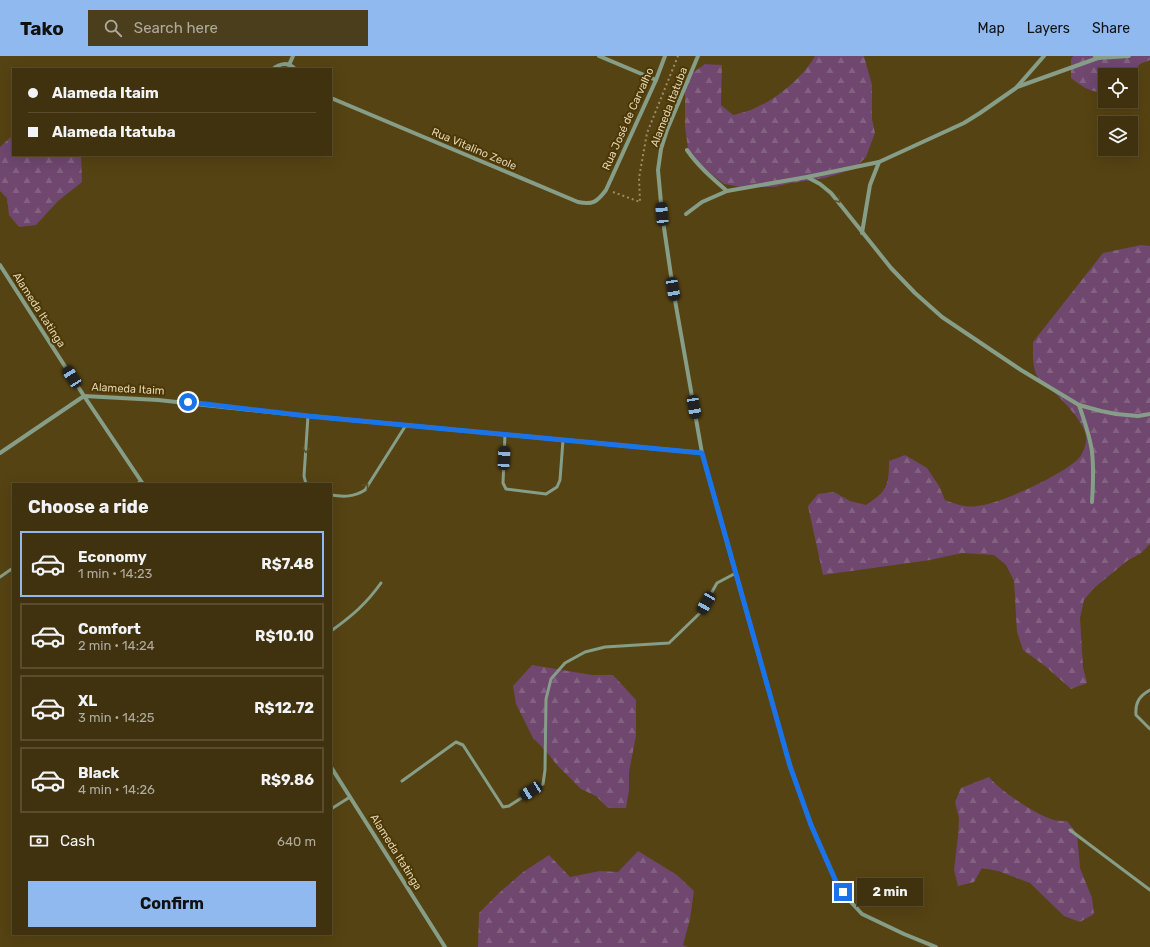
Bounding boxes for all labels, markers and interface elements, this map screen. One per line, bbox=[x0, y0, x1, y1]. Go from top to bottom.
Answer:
search box bbox=[88, 10, 368, 46]
text: Tako bbox=[20, 17, 64, 40]
icon: search bbox=[102, 17, 124, 39]
text: Search here bbox=[134, 19, 218, 37]
text: Map bbox=[978, 20, 1005, 37]
text: Layers bbox=[1027, 20, 1070, 37]
text: Share bbox=[1092, 20, 1130, 37]
street label: Alameda Itatuba bbox=[648, 65, 690, 149]
street label: Rua José de Carvalho bbox=[599, 66, 657, 172]
map controls bbox=[1098, 68, 1138, 156]
button: locate bbox=[1098, 68, 1138, 108]
text: Alameda Itaim bbox=[52, 84, 159, 102]
button: layers bbox=[1098, 116, 1138, 156]
text: Alameda Itatuba bbox=[52, 123, 176, 141]
street label: Rua Vitalino Zeole bbox=[429, 125, 519, 173]
one-way arrow bbox=[833, 196, 840, 203]
car bbox=[655, 202, 669, 226]
street label: Alameda Itatinga bbox=[10, 270, 68, 350]
car bbox=[665, 276, 681, 302]
car bbox=[60, 364, 84, 390]
street label: Alameda Itaim bbox=[91, 381, 165, 397]
route start bbox=[179, 393, 197, 411]
car bbox=[686, 394, 702, 420]
car bbox=[497, 446, 511, 470]
one-way arrow bbox=[301, 447, 310, 453]
one-way arrow bbox=[362, 484, 369, 491]
text: Choose a ride bbox=[28, 496, 149, 518]
icon: car bbox=[30, 546, 66, 582]
text: Economy bbox=[78, 548, 147, 566]
text: R$7.48 bbox=[261, 555, 314, 573]
text: 1 min · 14:23 bbox=[78, 566, 152, 581]
car bbox=[695, 590, 717, 616]
icon: car bbox=[30, 618, 66, 654]
text: Comfort bbox=[78, 620, 141, 638]
text: R$10.10 bbox=[255, 627, 314, 645]
text: 2 min · 14:24 bbox=[78, 638, 155, 653]
icon: car bbox=[30, 690, 66, 726]
text: XL bbox=[78, 692, 97, 710]
text: R$12.72 bbox=[254, 699, 314, 717]
text: 3 min · 14:25 bbox=[78, 710, 155, 725]
icon: car bbox=[30, 762, 66, 798]
text: Black bbox=[78, 764, 119, 782]
text: R$9.86 bbox=[261, 771, 314, 789]
car bbox=[518, 779, 544, 803]
text: 4 min · 14:26 bbox=[78, 782, 155, 797]
street label: Alameda Itatinga bbox=[367, 812, 425, 892]
icon: cash bbox=[28, 830, 50, 852]
text: Cash bbox=[60, 832, 95, 850]
text: 640 m bbox=[277, 834, 316, 849]
callout: 2 min bbox=[857, 878, 923, 906]
button: Confirm bbox=[28, 881, 316, 927]
route end bbox=[834, 883, 852, 901]
text: 2 min bbox=[872, 884, 908, 899]

